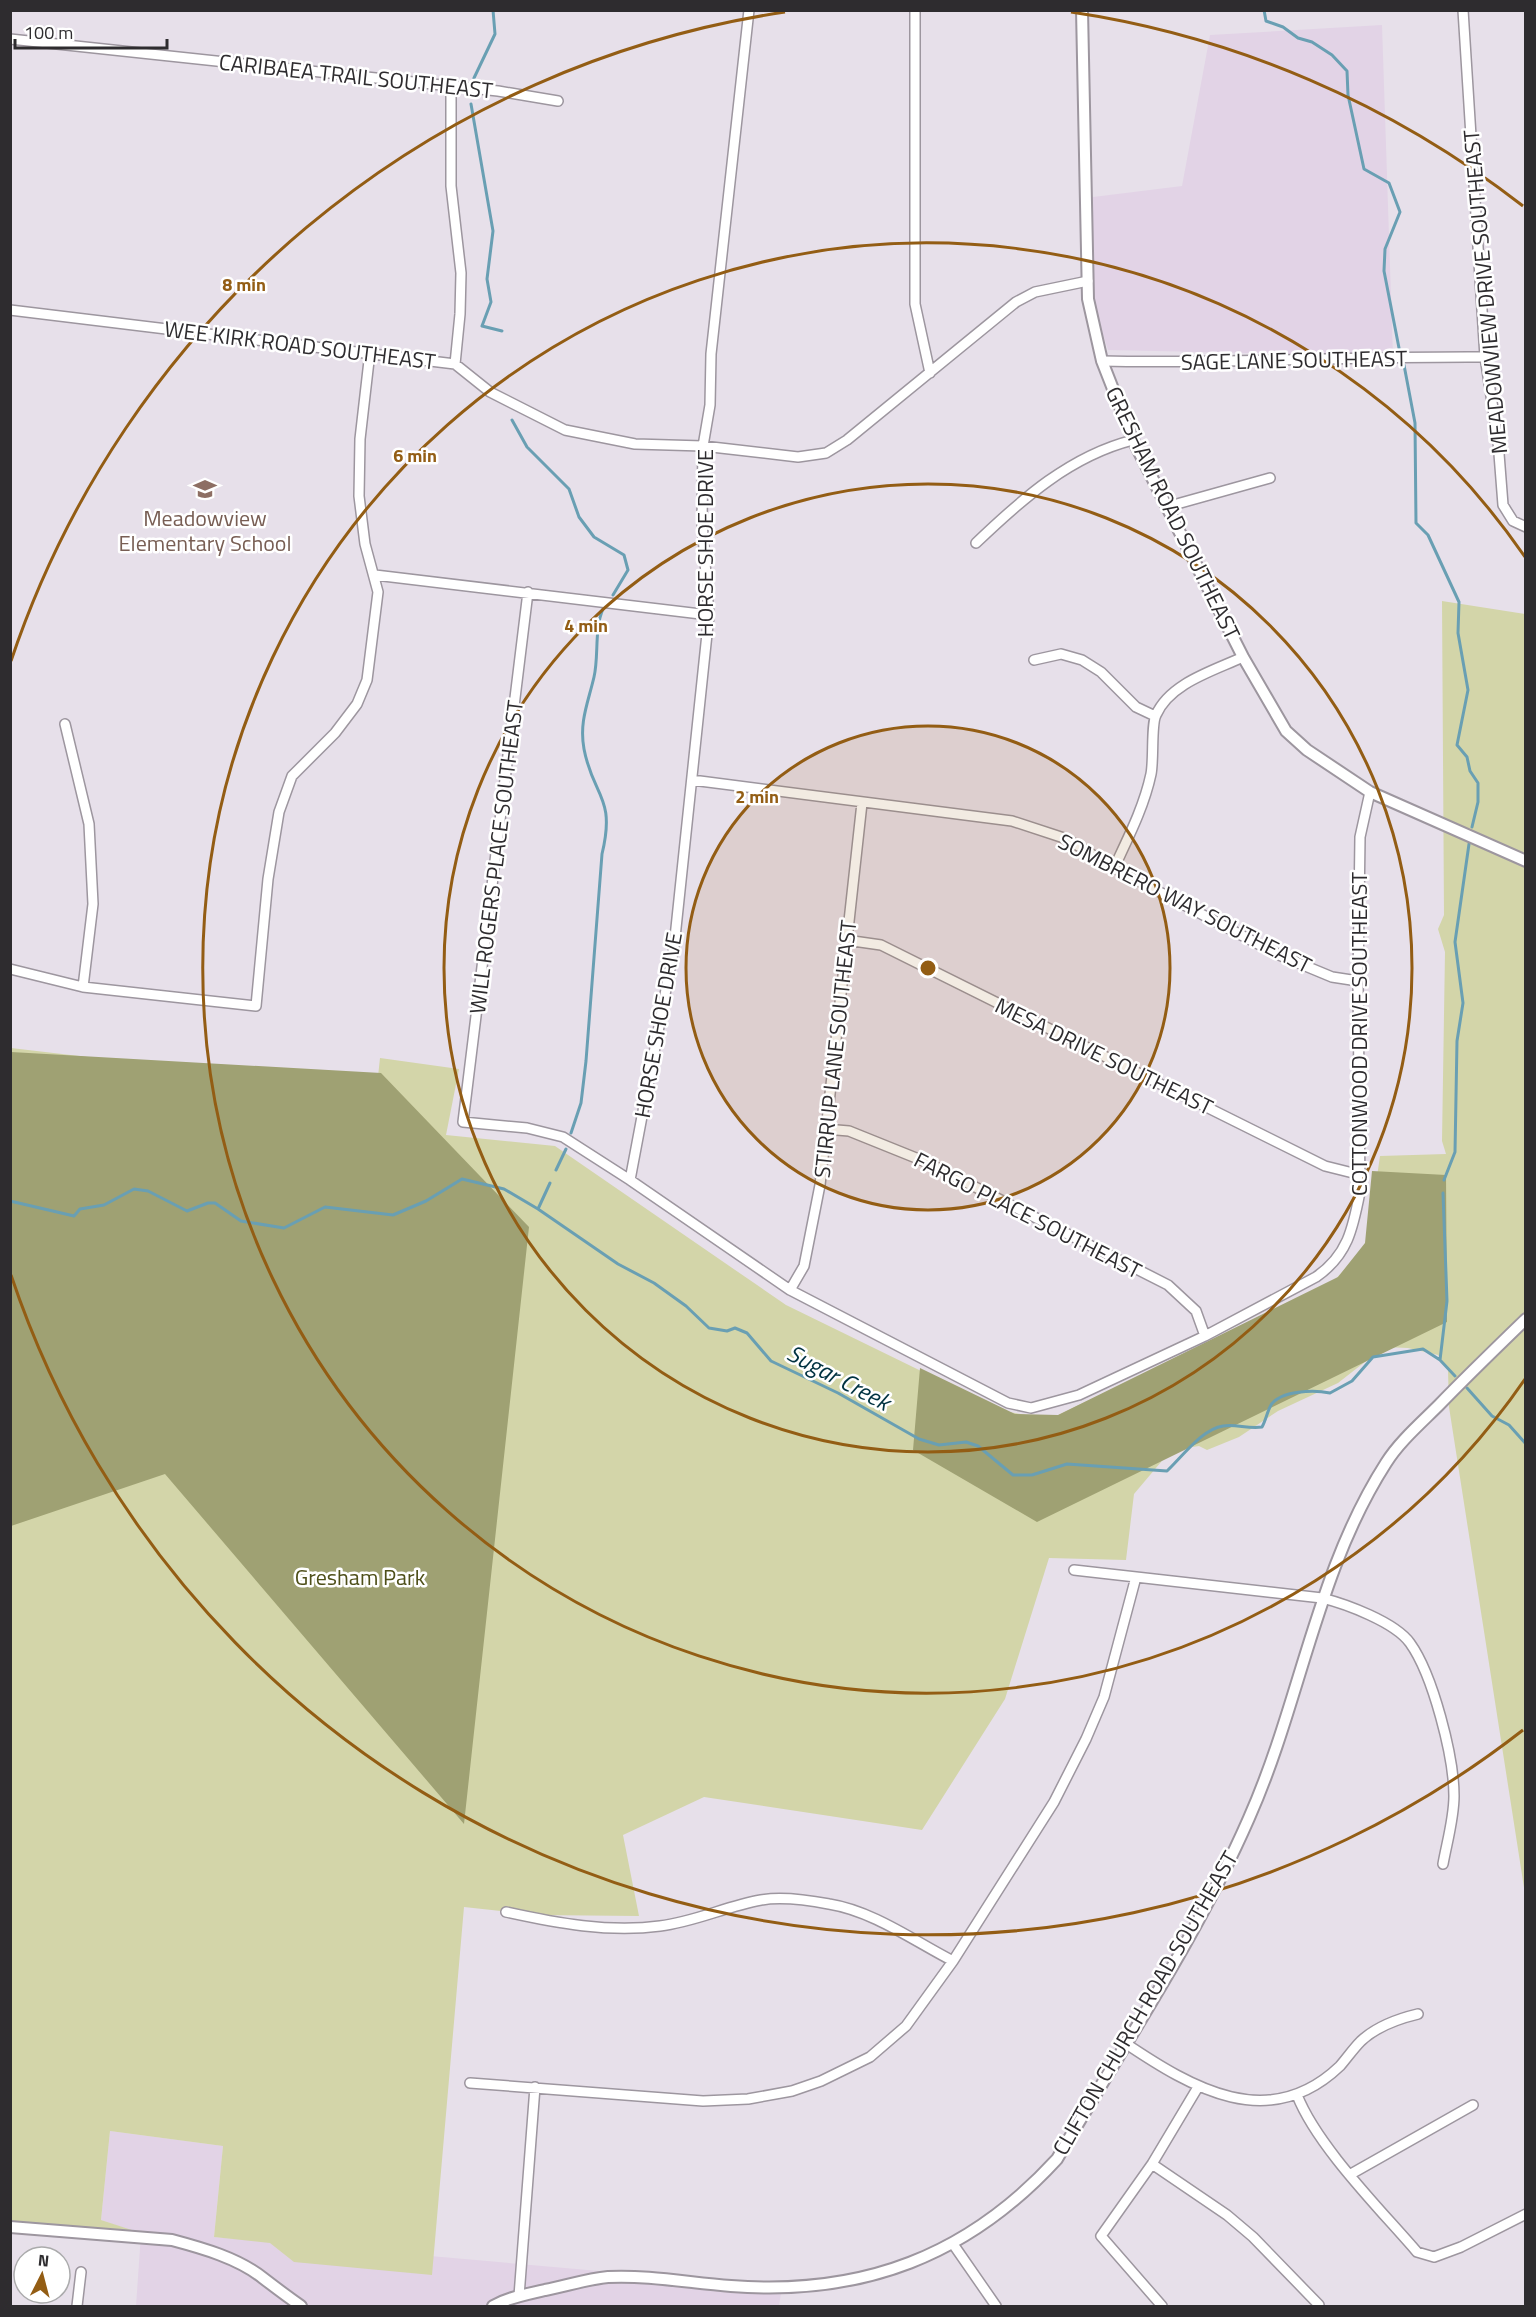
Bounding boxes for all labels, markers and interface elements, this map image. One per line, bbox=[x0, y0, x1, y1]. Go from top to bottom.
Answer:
scale bar bbox=[15, 12, 166, 50]
text: 100 m bbox=[24, 19, 73, 46]
street label: CARIBAEA TRAIL SOUTHEAST bbox=[217, 45, 495, 107]
street label: MEADOWVIEW DRIVE SOUTHEAST bbox=[1454, 128, 1516, 455]
text: 8 min bbox=[222, 271, 266, 298]
street label: WEE KIRK ROAD SOUTHEAST bbox=[162, 311, 438, 379]
street label: SAGE LANE SOUTHEAST bbox=[1181, 341, 1408, 379]
street label: GRESHAM ROAD SOUTHEAST bbox=[1097, 381, 1249, 646]
text: 6 min bbox=[393, 442, 437, 469]
street label: HORSE SHOE DRIVE bbox=[688, 449, 722, 637]
school or university icon: Meadowview Elementary School bbox=[192, 476, 218, 502]
place label: Meadowview Elementary School bbox=[118, 501, 292, 560]
text: 4 min bbox=[564, 612, 608, 639]
street label: WILL ROGERS PLACE SOUTHEAST bbox=[460, 698, 532, 1016]
text: 2 min bbox=[735, 783, 779, 810]
street label: SOMBRERO WAY SOUTHEAST bbox=[1052, 824, 1318, 982]
street label: COTTONWOOD DRIVE SOUTHEAST bbox=[1342, 872, 1376, 1196]
street label: STIRRUP LANE SOUTHEAST bbox=[805, 918, 866, 1180]
street label: HORSE SHOE DRIVE bbox=[625, 929, 691, 1121]
centre of rings bbox=[918, 958, 938, 978]
street label: MESA DRIVE SOUTHEAST bbox=[989, 988, 1219, 1124]
street label: FARGO PLACE SOUTHEAST bbox=[908, 1143, 1148, 1287]
water label: Sugar Creek bbox=[781, 1335, 900, 1421]
park label: Gresham Park bbox=[295, 1560, 426, 1594]
street label: CLIFTON CHURCH ROAD SOUTHEAST bbox=[1044, 1844, 1247, 2162]
north arrow bbox=[12, 2245, 72, 2305]
text: N bbox=[37, 2248, 50, 2273]

